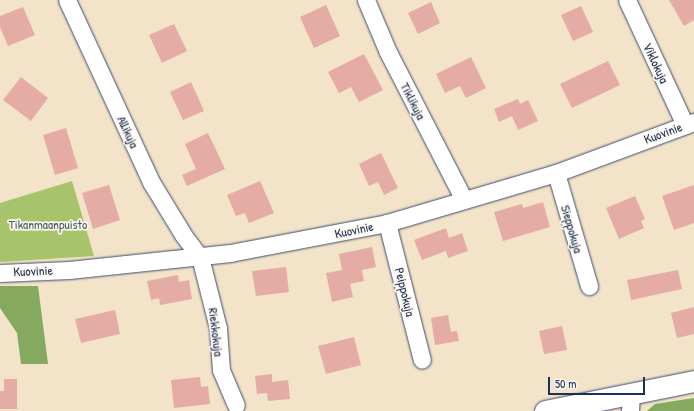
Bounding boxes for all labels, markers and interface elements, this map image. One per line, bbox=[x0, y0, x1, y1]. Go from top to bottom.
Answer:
street label: Viklokuja bbox=[640, 40, 672, 86]
street label: Tiklikuja bbox=[397, 80, 429, 122]
street label: Allikuja bbox=[114, 113, 142, 151]
street label: Kuovinie bbox=[642, 119, 684, 147]
street label: Sieppokuja bbox=[558, 203, 586, 255]
park label: Tikanmaanpuisto bbox=[9, 216, 87, 232]
street label: Kuovinie bbox=[333, 218, 375, 242]
street label: Kuovinie bbox=[13, 263, 53, 279]
street label: Peippokuja bbox=[391, 266, 419, 318]
street label: Riekkokuja bbox=[205, 307, 227, 357]
scale bar bbox=[550, 369, 647, 395]
text: 50 m bbox=[555, 375, 576, 392]

